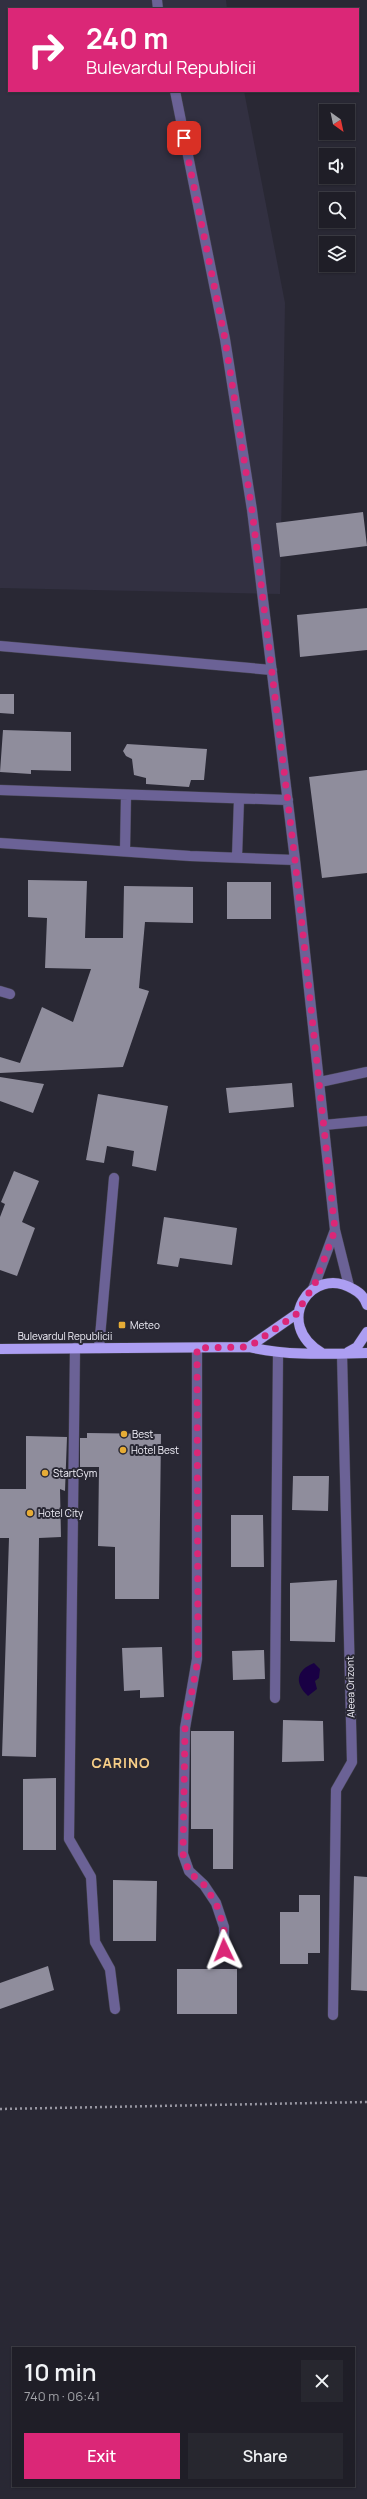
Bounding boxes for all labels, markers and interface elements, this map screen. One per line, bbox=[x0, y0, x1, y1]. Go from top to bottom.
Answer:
text: 240 m bbox=[86, 19, 168, 57]
icon: right bbox=[20, 24, 72, 76]
text: Bulevardul Republicii bbox=[86, 55, 256, 79]
north arrow bbox=[319, 104, 355, 140]
map controls bbox=[319, 104, 355, 272]
pin bbox=[167, 121, 201, 155]
icon: arrive bbox=[173, 127, 195, 149]
button: sound bbox=[319, 148, 355, 184]
button: search bbox=[319, 192, 355, 228]
button: layers bbox=[319, 236, 355, 272]
place label: Meteo bbox=[130, 1318, 160, 1332]
marker: Meteo bbox=[117, 1320, 127, 1330]
street label: Bulevardul Republicii bbox=[18, 1329, 112, 1343]
place label: Best bbox=[132, 1427, 153, 1441]
marker: Best bbox=[119, 1429, 129, 1439]
place label: Hotel Best bbox=[131, 1443, 179, 1457]
marker: Hotel Best bbox=[118, 1445, 128, 1455]
place label: StartGym bbox=[53, 1466, 97, 1480]
marker: StartGym bbox=[40, 1468, 50, 1478]
place label: Hotel City bbox=[38, 1506, 84, 1520]
marker: Hotel City bbox=[25, 1508, 35, 1518]
street label: Aleea Orizont bbox=[342, 1656, 358, 1718]
district label: CARINO bbox=[91, 1753, 151, 1772]
position arrow bbox=[203, 1929, 245, 1971]
text: 10 min bbox=[24, 2355, 97, 2388]
button: close bbox=[301, 2360, 343, 2402]
text: 740 m · 06:41 bbox=[24, 2387, 100, 2405]
button: Exit bbox=[24, 2433, 180, 2479]
button: Share bbox=[188, 2433, 343, 2479]

